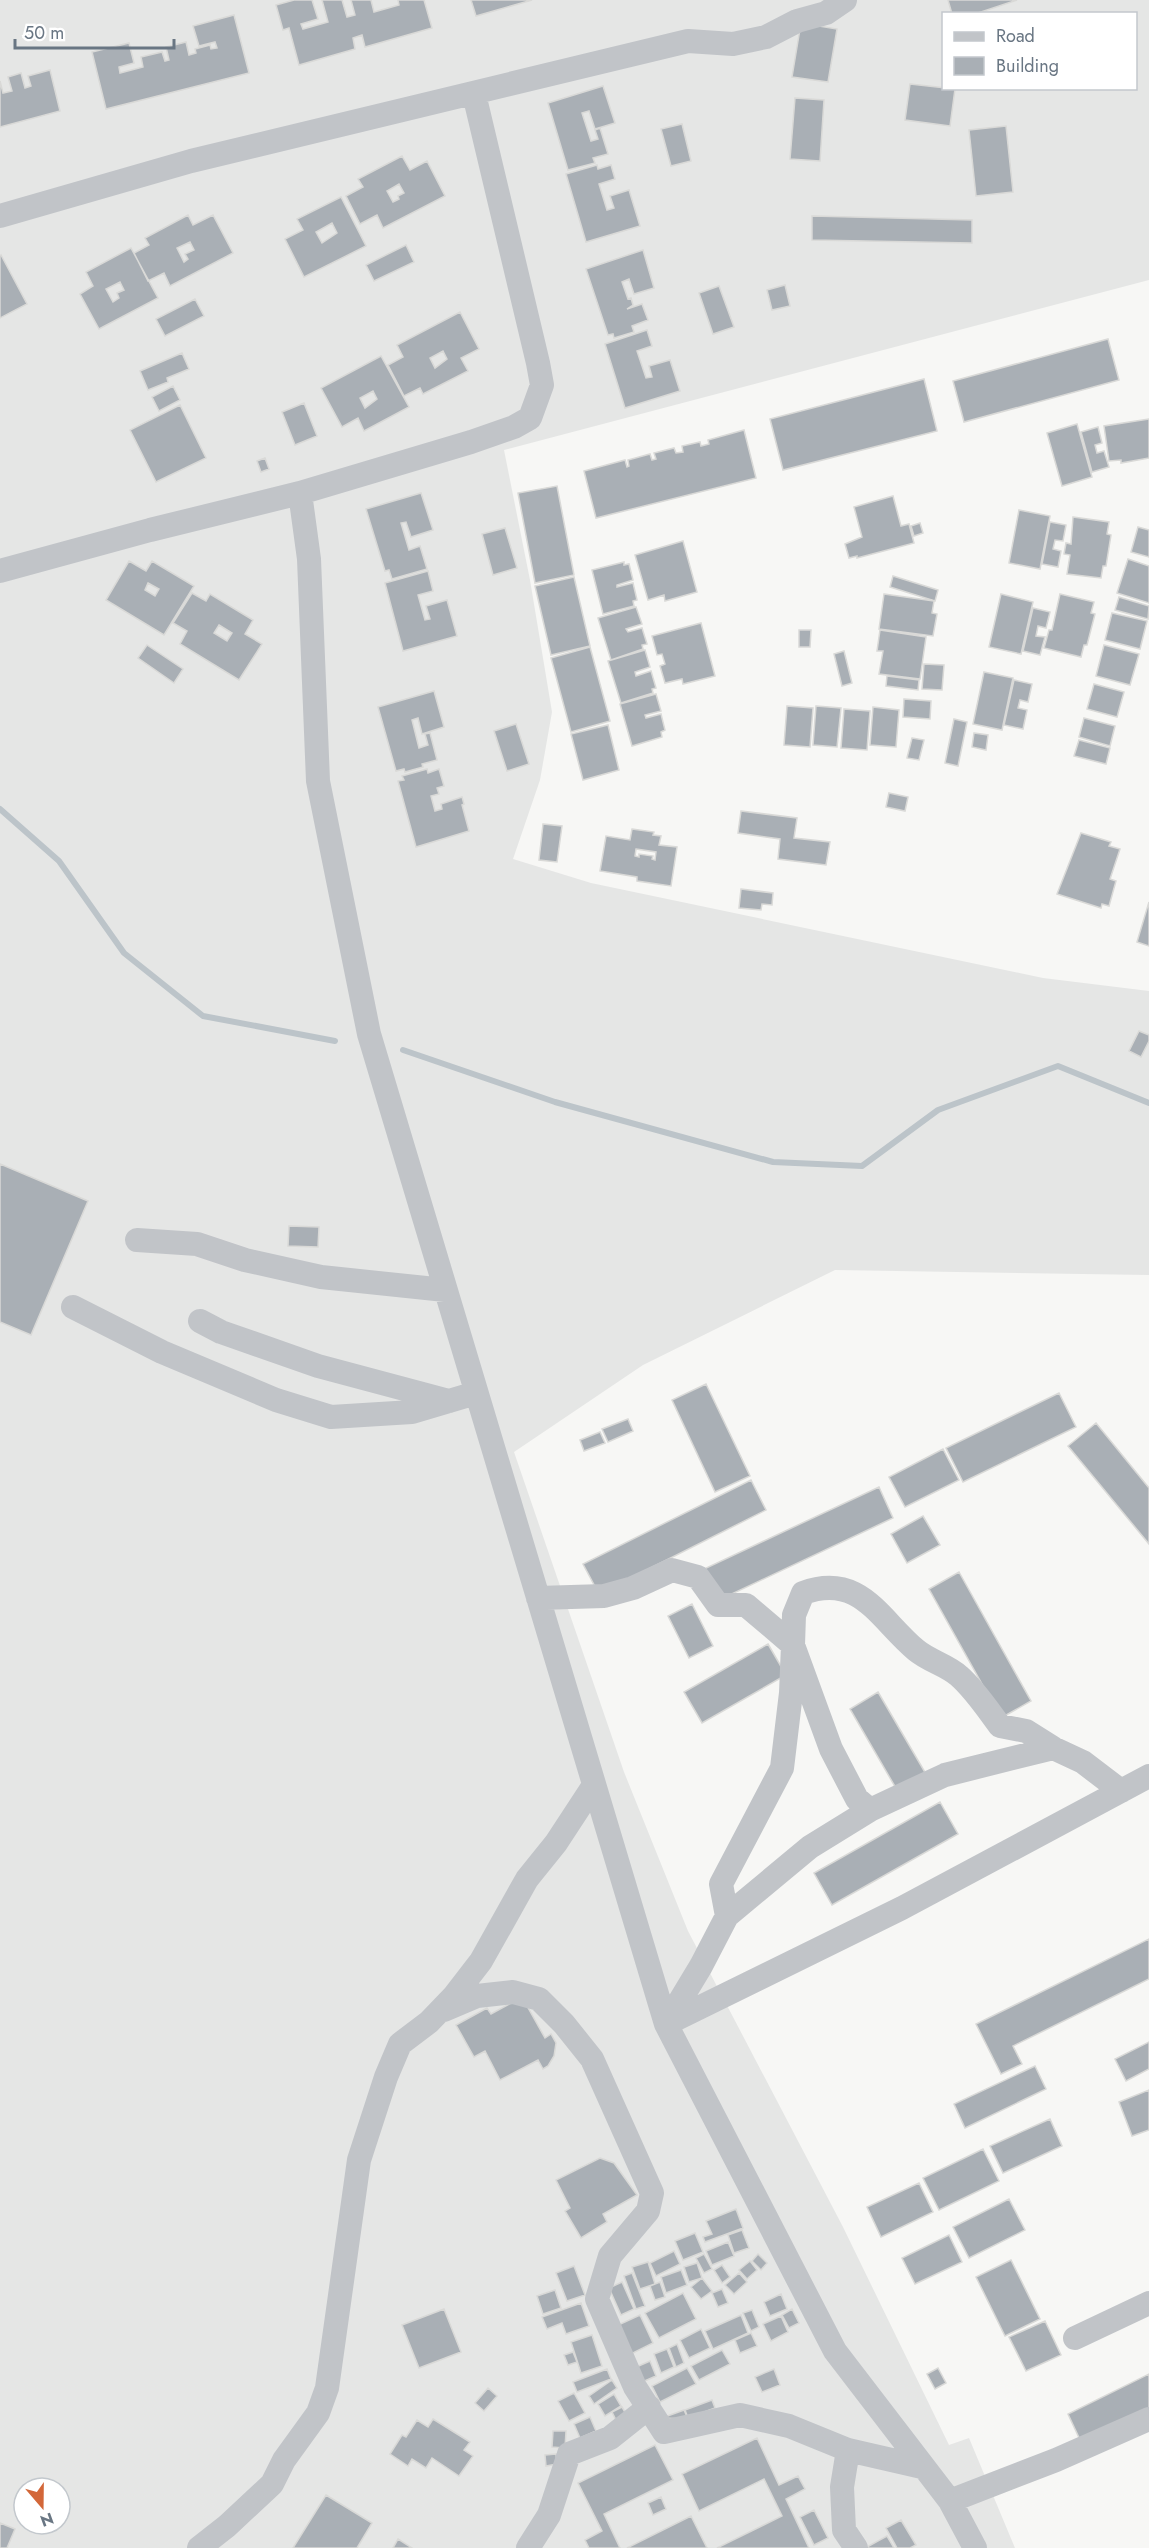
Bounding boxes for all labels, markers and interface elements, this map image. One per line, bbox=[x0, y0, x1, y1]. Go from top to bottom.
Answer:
scale bar bbox=[15, 12, 174, 50]
legend bbox=[942, 12, 1137, 90]
text: 50 m bbox=[24, 20, 64, 46]
text: Road bbox=[996, 23, 1035, 49]
text: Building bbox=[996, 53, 1059, 79]
north arrow bbox=[12, 2476, 72, 2536]
text: N bbox=[37, 2507, 57, 2533]

